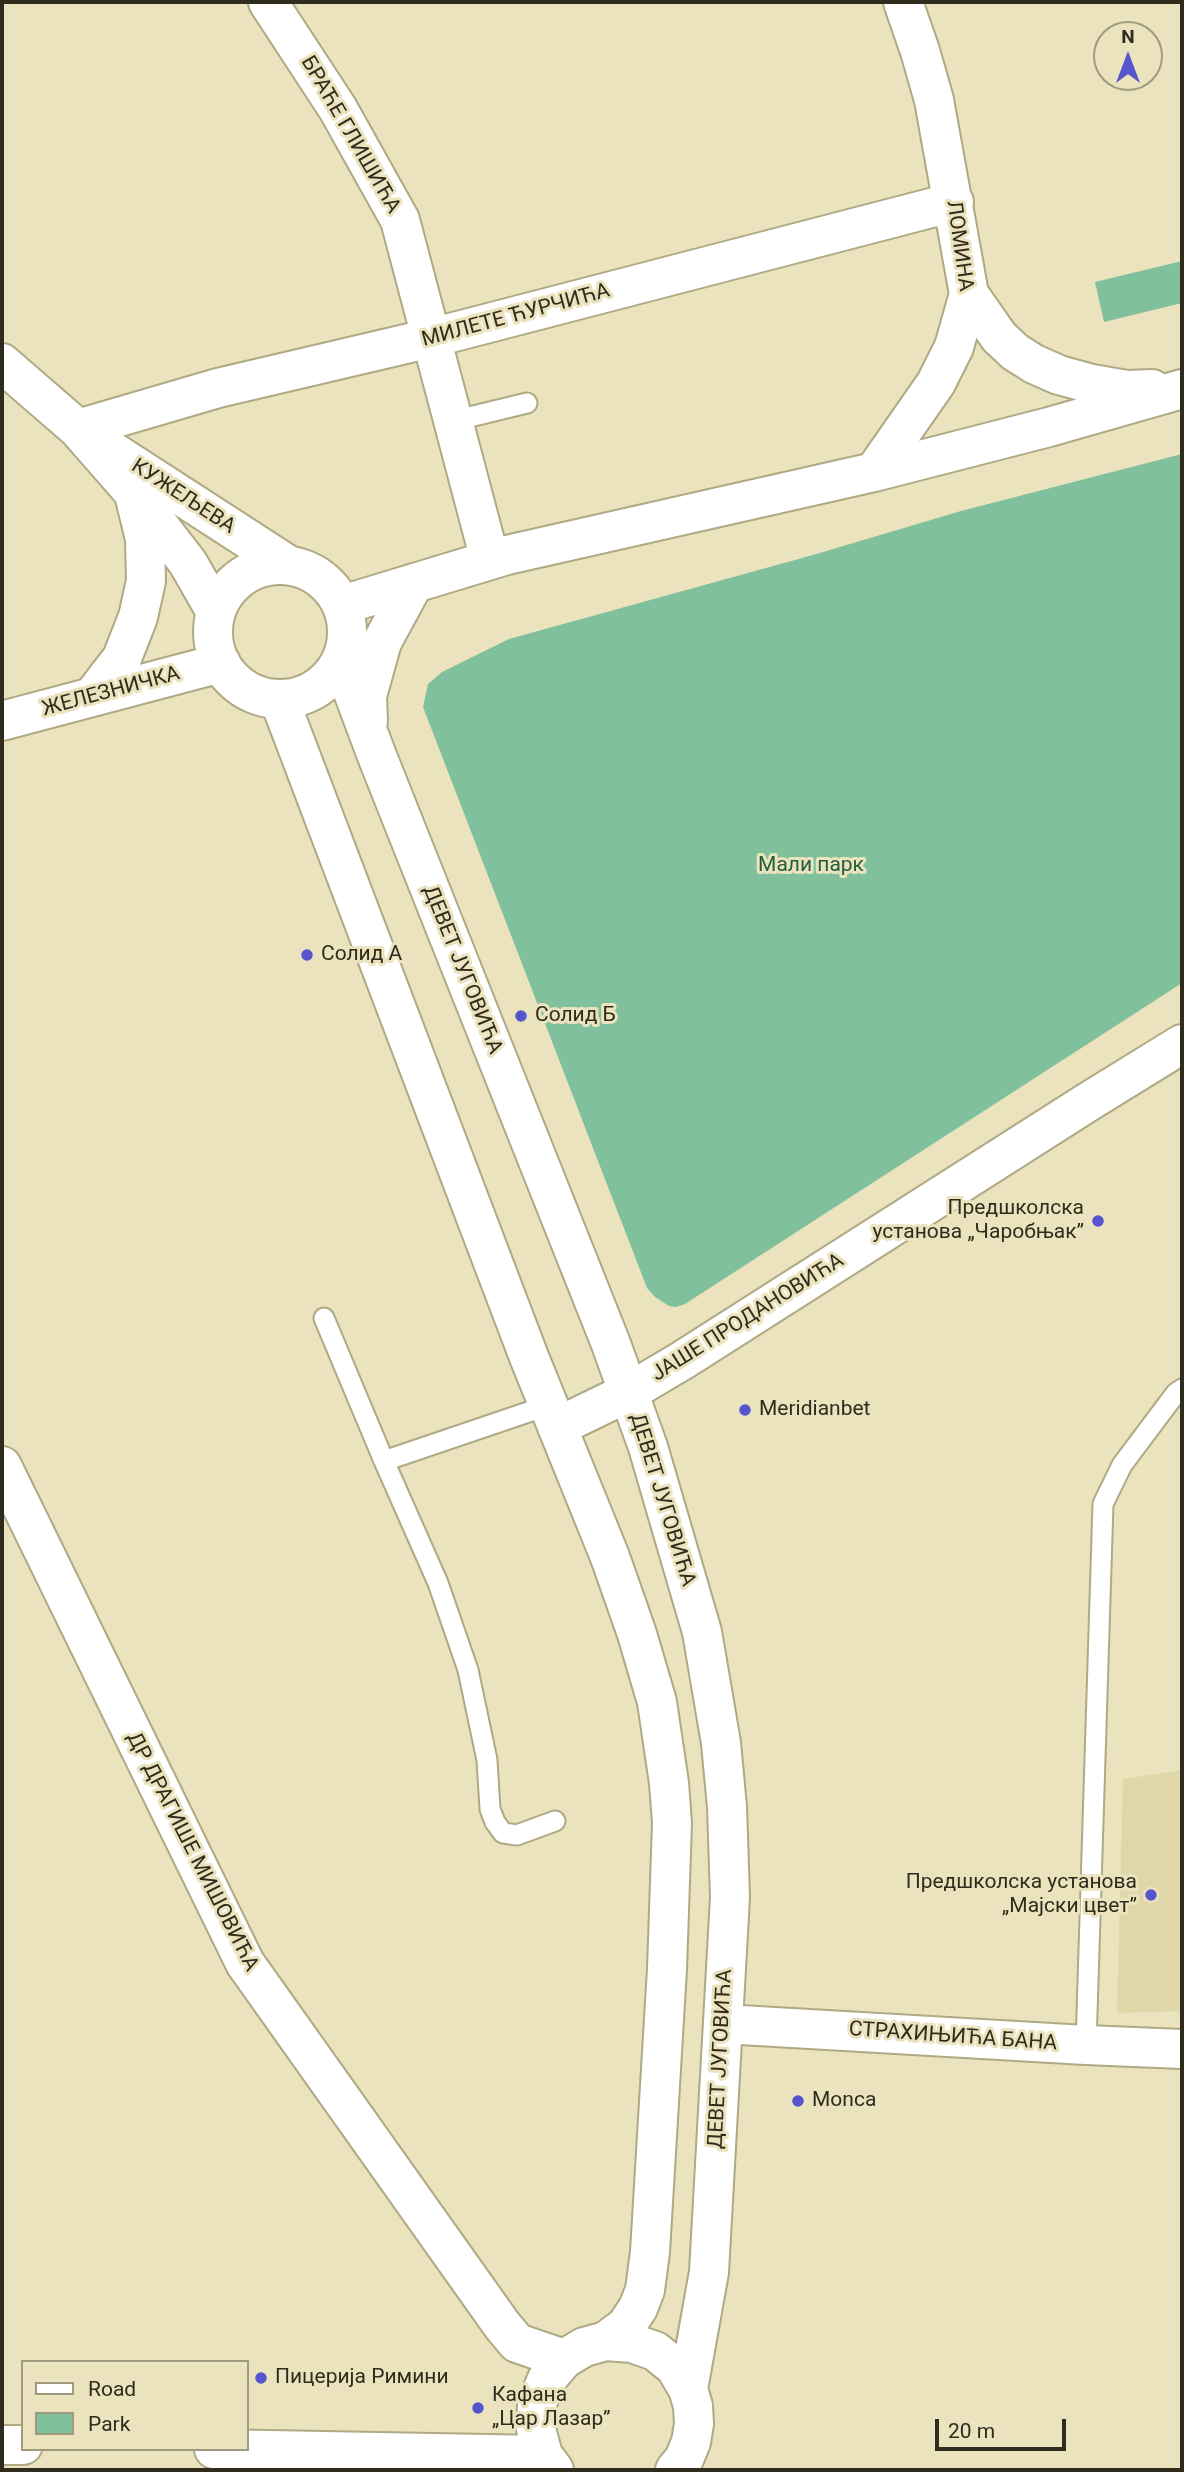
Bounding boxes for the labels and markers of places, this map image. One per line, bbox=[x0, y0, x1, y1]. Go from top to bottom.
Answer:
place label: Солид А bbox=[321, 942, 402, 968]
marker: Солид А bbox=[299, 947, 315, 963]
place label: Солид Б bbox=[535, 1003, 616, 1029]
marker: Солид Б bbox=[513, 1008, 529, 1024]
place label: Предшколска установа „Чаробњак” bbox=[873, 1196, 1084, 1246]
marker: Предшколска установа „Чаробњак” bbox=[1090, 1213, 1106, 1229]
place label: Meridianbet bbox=[759, 1397, 870, 1423]
marker: Meridianbet bbox=[737, 1402, 753, 1418]
place label: Предшколска установа „Мајски цвет” bbox=[906, 1870, 1137, 1920]
marker: Предшколска установа „Мајски цвет” bbox=[1143, 1887, 1159, 1903]
place label: Monca bbox=[812, 2088, 876, 2114]
marker: Monca bbox=[790, 2093, 806, 2109]
place label: Пицерија Римини bbox=[275, 2365, 449, 2391]
marker: Пицерија Римини bbox=[253, 2370, 269, 2386]
place label: Кафана „Цар Лазар” bbox=[492, 2383, 610, 2433]
marker: Кафана „Цар Лазар” bbox=[470, 2400, 486, 2416]

